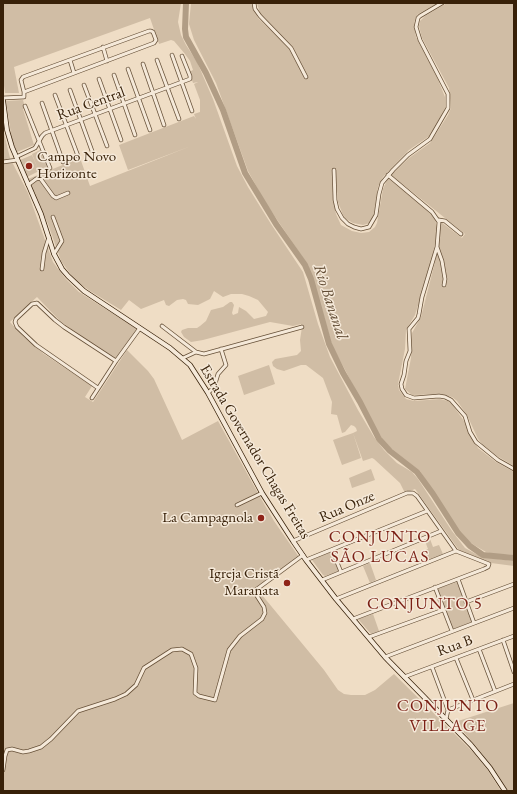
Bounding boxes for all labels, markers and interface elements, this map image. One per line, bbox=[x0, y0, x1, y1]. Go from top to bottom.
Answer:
street label: Rua Central bbox=[54, 83, 128, 125]
place label: Campo Novo Horizonte bbox=[37, 148, 116, 183]
marker: Campo Novo Horizonte bbox=[24, 161, 34, 171]
water label: Rio Bananal bbox=[309, 262, 351, 342]
street label: Estrada Governador Chagas Freitas bbox=[196, 362, 314, 542]
street label: Rua Onze bbox=[317, 487, 377, 527]
place label: La Campagnola bbox=[162, 509, 253, 527]
marker: La Campagnola bbox=[256, 513, 266, 523]
district label: CONJUNTO SÃO LUCAS bbox=[329, 527, 431, 567]
place label: Igreja Cristã Maranata bbox=[209, 565, 279, 600]
marker: Igreja Cristã Maranata bbox=[282, 578, 292, 588]
district label: CONJUNTO 5 bbox=[367, 594, 483, 614]
street label: Rua B bbox=[435, 631, 475, 661]
district label: CONJUNTO VILLAGE bbox=[397, 696, 499, 736]

